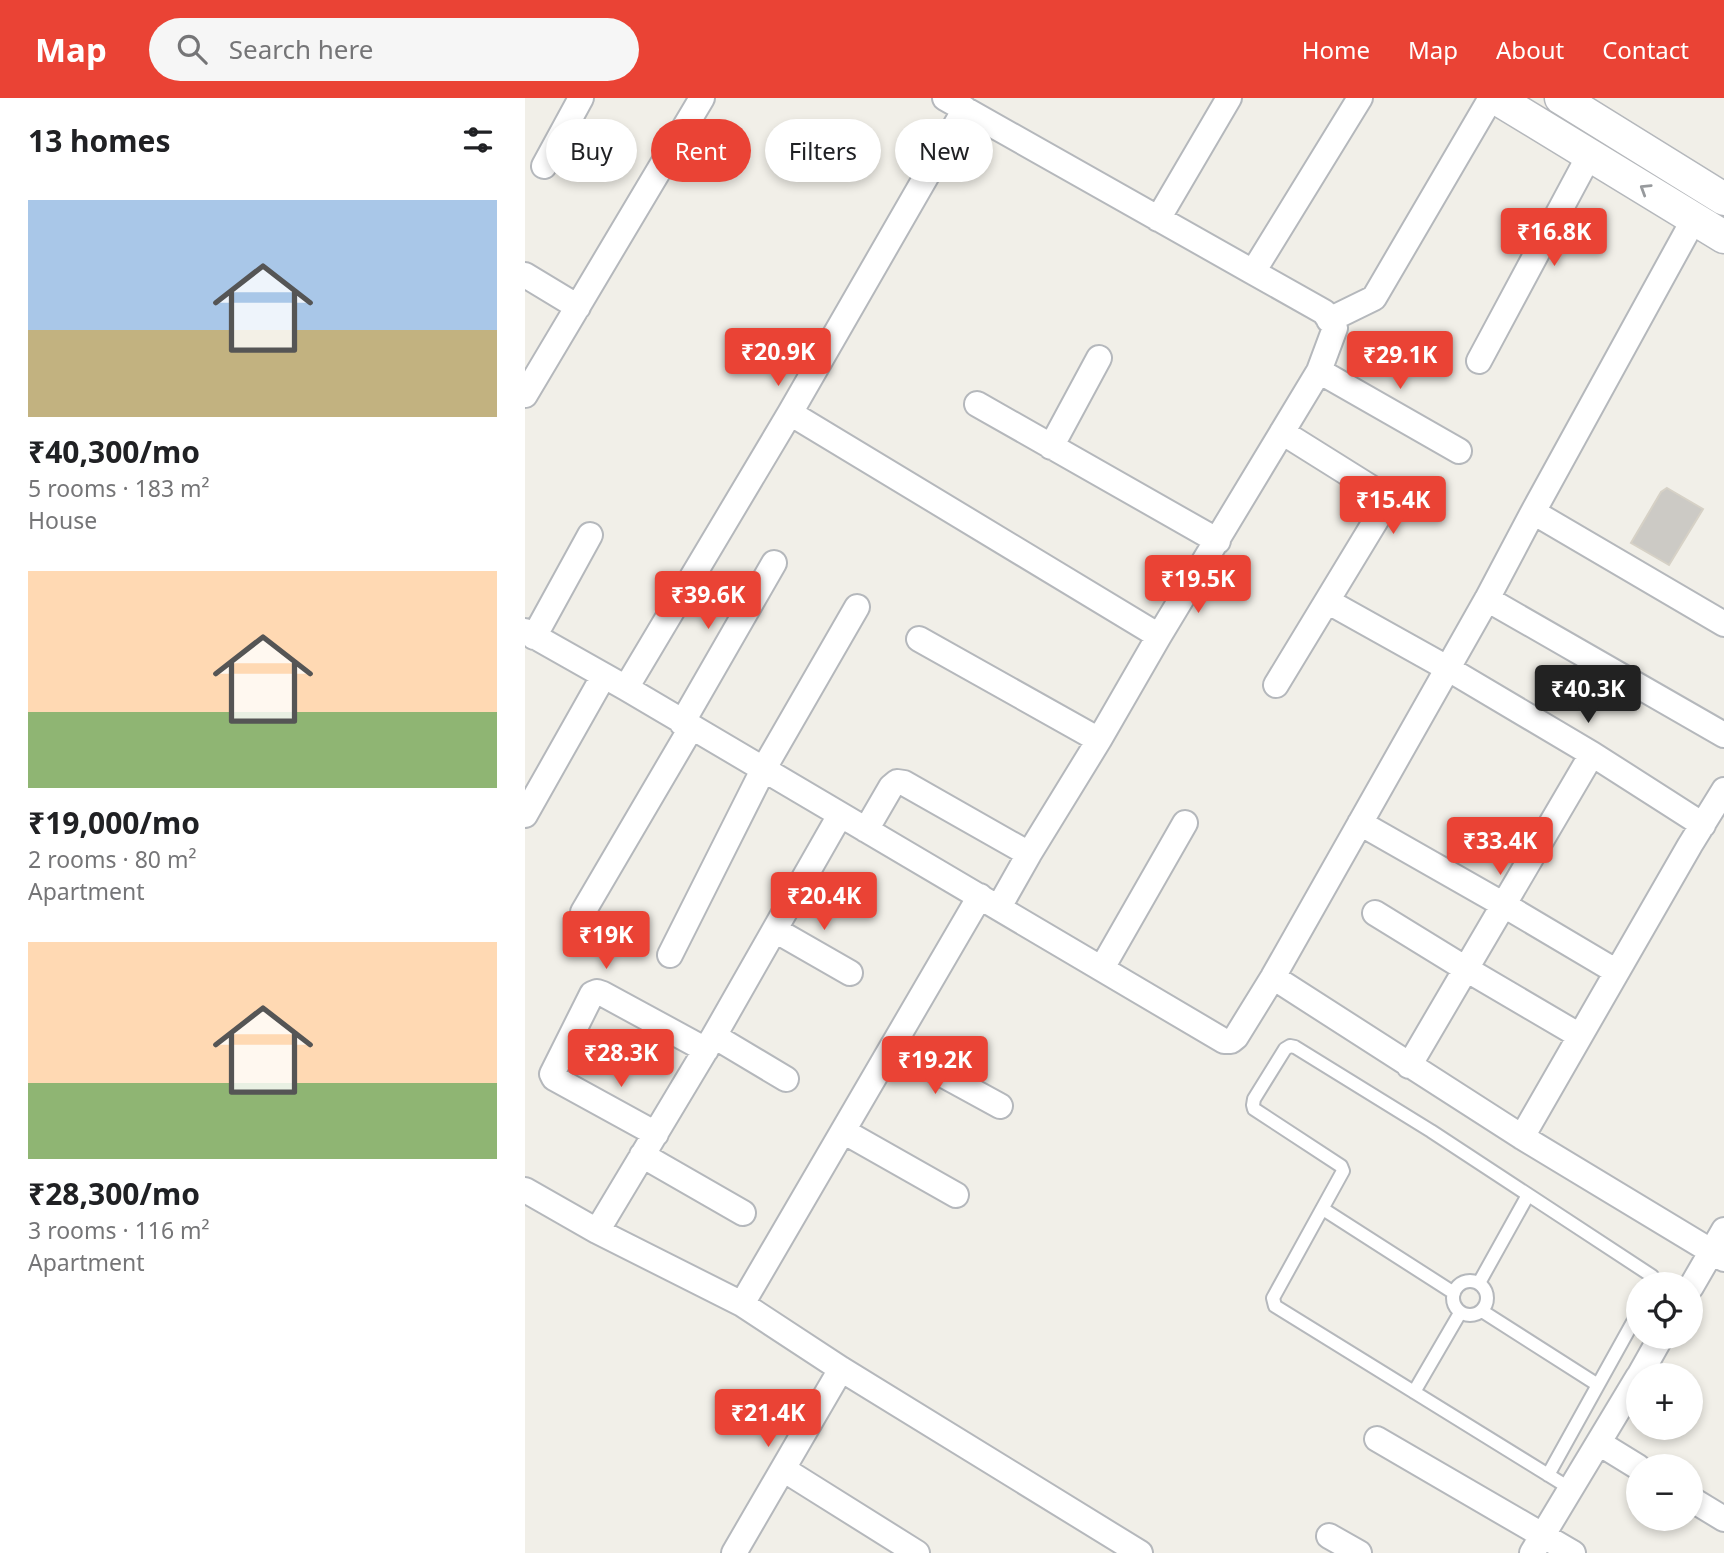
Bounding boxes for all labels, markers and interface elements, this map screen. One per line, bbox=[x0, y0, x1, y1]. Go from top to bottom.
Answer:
search box bbox=[149, 18, 639, 81]
text: Map bbox=[35, 27, 107, 72]
icon: search bbox=[173, 30, 211, 68]
text: Search here bbox=[229, 31, 373, 67]
text: Home bbox=[1302, 33, 1370, 66]
text: Map bbox=[1408, 33, 1458, 66]
text: About bbox=[1496, 33, 1564, 66]
text: Contact bbox=[1602, 33, 1689, 66]
chip: Buy bbox=[546, 119, 637, 182]
chip: Rent bbox=[651, 119, 751, 182]
chip: Filters bbox=[765, 119, 881, 182]
chip: New bbox=[895, 119, 993, 182]
text: 13 homes bbox=[28, 120, 171, 161]
icon: filters bbox=[459, 121, 497, 159]
one-way arrow bbox=[1640, 184, 1653, 197]
pin: ₹16.8K bbox=[1497, 208, 1611, 268]
text: ₹16.8K bbox=[1517, 215, 1591, 247]
icon: home bbox=[200, 245, 326, 371]
pin: ₹20.9K bbox=[721, 328, 835, 388]
pin: ₹29.1K bbox=[1343, 331, 1457, 391]
text: ₹20.9K bbox=[741, 335, 815, 367]
text: ₹29.1K bbox=[1363, 338, 1437, 370]
text: ₹40,300/mo bbox=[28, 431, 200, 472]
text: 5 rooms · 183 m² bbox=[28, 472, 210, 504]
pin: ₹15.4K bbox=[1336, 476, 1450, 536]
text: ₹15.4K bbox=[1356, 483, 1430, 515]
text: House bbox=[28, 504, 97, 536]
pin: ₹19.5K bbox=[1141, 556, 1255, 615]
text: ₹19.5K bbox=[1161, 562, 1235, 594]
pin: ₹39.6K bbox=[651, 572, 765, 631]
text: ₹39.6K bbox=[671, 578, 745, 610]
icon: home bbox=[200, 616, 326, 742]
pin: ₹40.3K bbox=[1531, 666, 1645, 725]
text: ₹40.3K bbox=[1551, 672, 1625, 704]
text: ₹19,000/mo bbox=[28, 802, 200, 843]
pin: ₹33.4K bbox=[1443, 818, 1557, 877]
text: ₹33.4K bbox=[1463, 824, 1537, 856]
text: 2 rooms · 80 m² bbox=[28, 843, 197, 875]
pin: ₹20.4K bbox=[767, 872, 881, 932]
text: Apartment bbox=[28, 875, 145, 907]
text: ₹20.4K bbox=[787, 879, 861, 911]
pin: ₹19K bbox=[565, 912, 647, 971]
text: ₹19K bbox=[579, 918, 633, 950]
icon: home bbox=[200, 987, 326, 1113]
pin: ₹28.3K bbox=[564, 1030, 678, 1089]
text: ₹28.3K bbox=[584, 1036, 658, 1068]
pin: ₹19.2K bbox=[878, 1037, 992, 1096]
text: ₹19.2K bbox=[898, 1043, 972, 1075]
text: ₹28,300/mo bbox=[28, 1173, 200, 1214]
text: 3 rooms · 116 m² bbox=[28, 1214, 210, 1246]
text: Apartment bbox=[28, 1246, 145, 1278]
map controls bbox=[1626, 1272, 1703, 1531]
button: locate bbox=[1626, 1272, 1703, 1349]
button: + bbox=[1626, 1363, 1703, 1440]
pin: ₹21.4K bbox=[711, 1390, 825, 1449]
text: ₹21.4K bbox=[731, 1396, 805, 1428]
button: − bbox=[1626, 1454, 1703, 1531]

